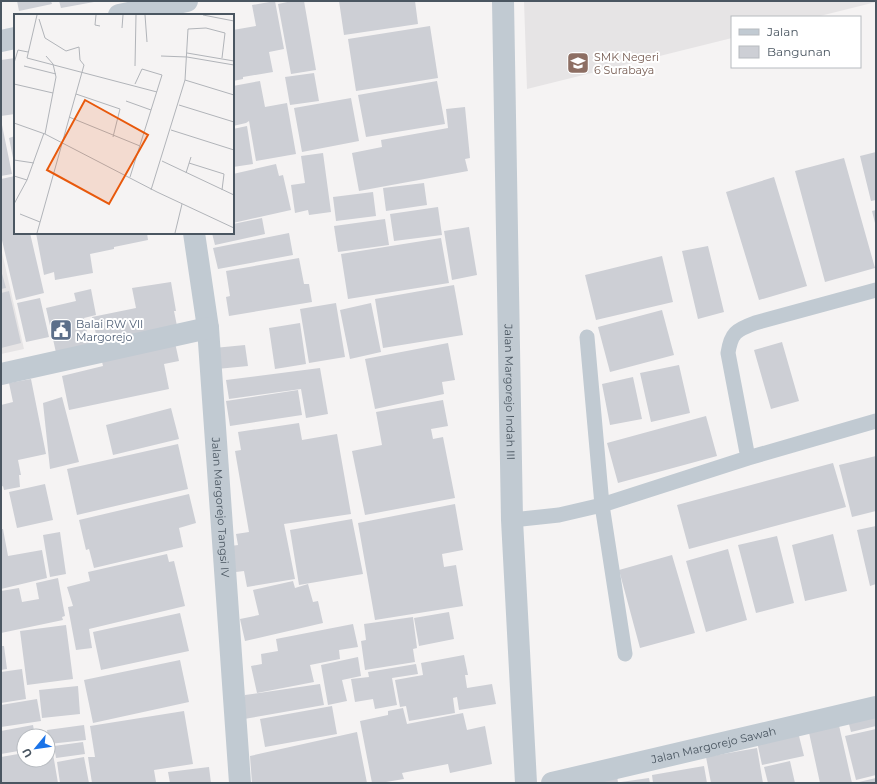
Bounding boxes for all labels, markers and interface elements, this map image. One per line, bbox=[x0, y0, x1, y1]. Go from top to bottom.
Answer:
inset map bbox=[14, 14, 234, 234]
legend bbox=[731, 16, 861, 68]
text: Jalan bbox=[766, 24, 799, 39]
text: Bangunan bbox=[767, 44, 831, 59]
school or university icon: SMK Negeri 6 Surabaya bbox=[565, 50, 591, 76]
place label: SMK Negeri 6 Surabaya bbox=[594, 50, 659, 77]
public building icon: Balai RW VII Margorejo bbox=[48, 317, 74, 343]
place label: Balai RW VII Margorejo bbox=[76, 317, 143, 344]
street label: Jalan Margorejo Indah III bbox=[502, 323, 518, 460]
street label: Jalan Margorejo Tangsi IV bbox=[209, 436, 233, 579]
street label: Jalan Margorejo Sawah bbox=[649, 724, 777, 767]
north arrow bbox=[16, 728, 56, 768]
text: U bbox=[19, 746, 35, 760]

